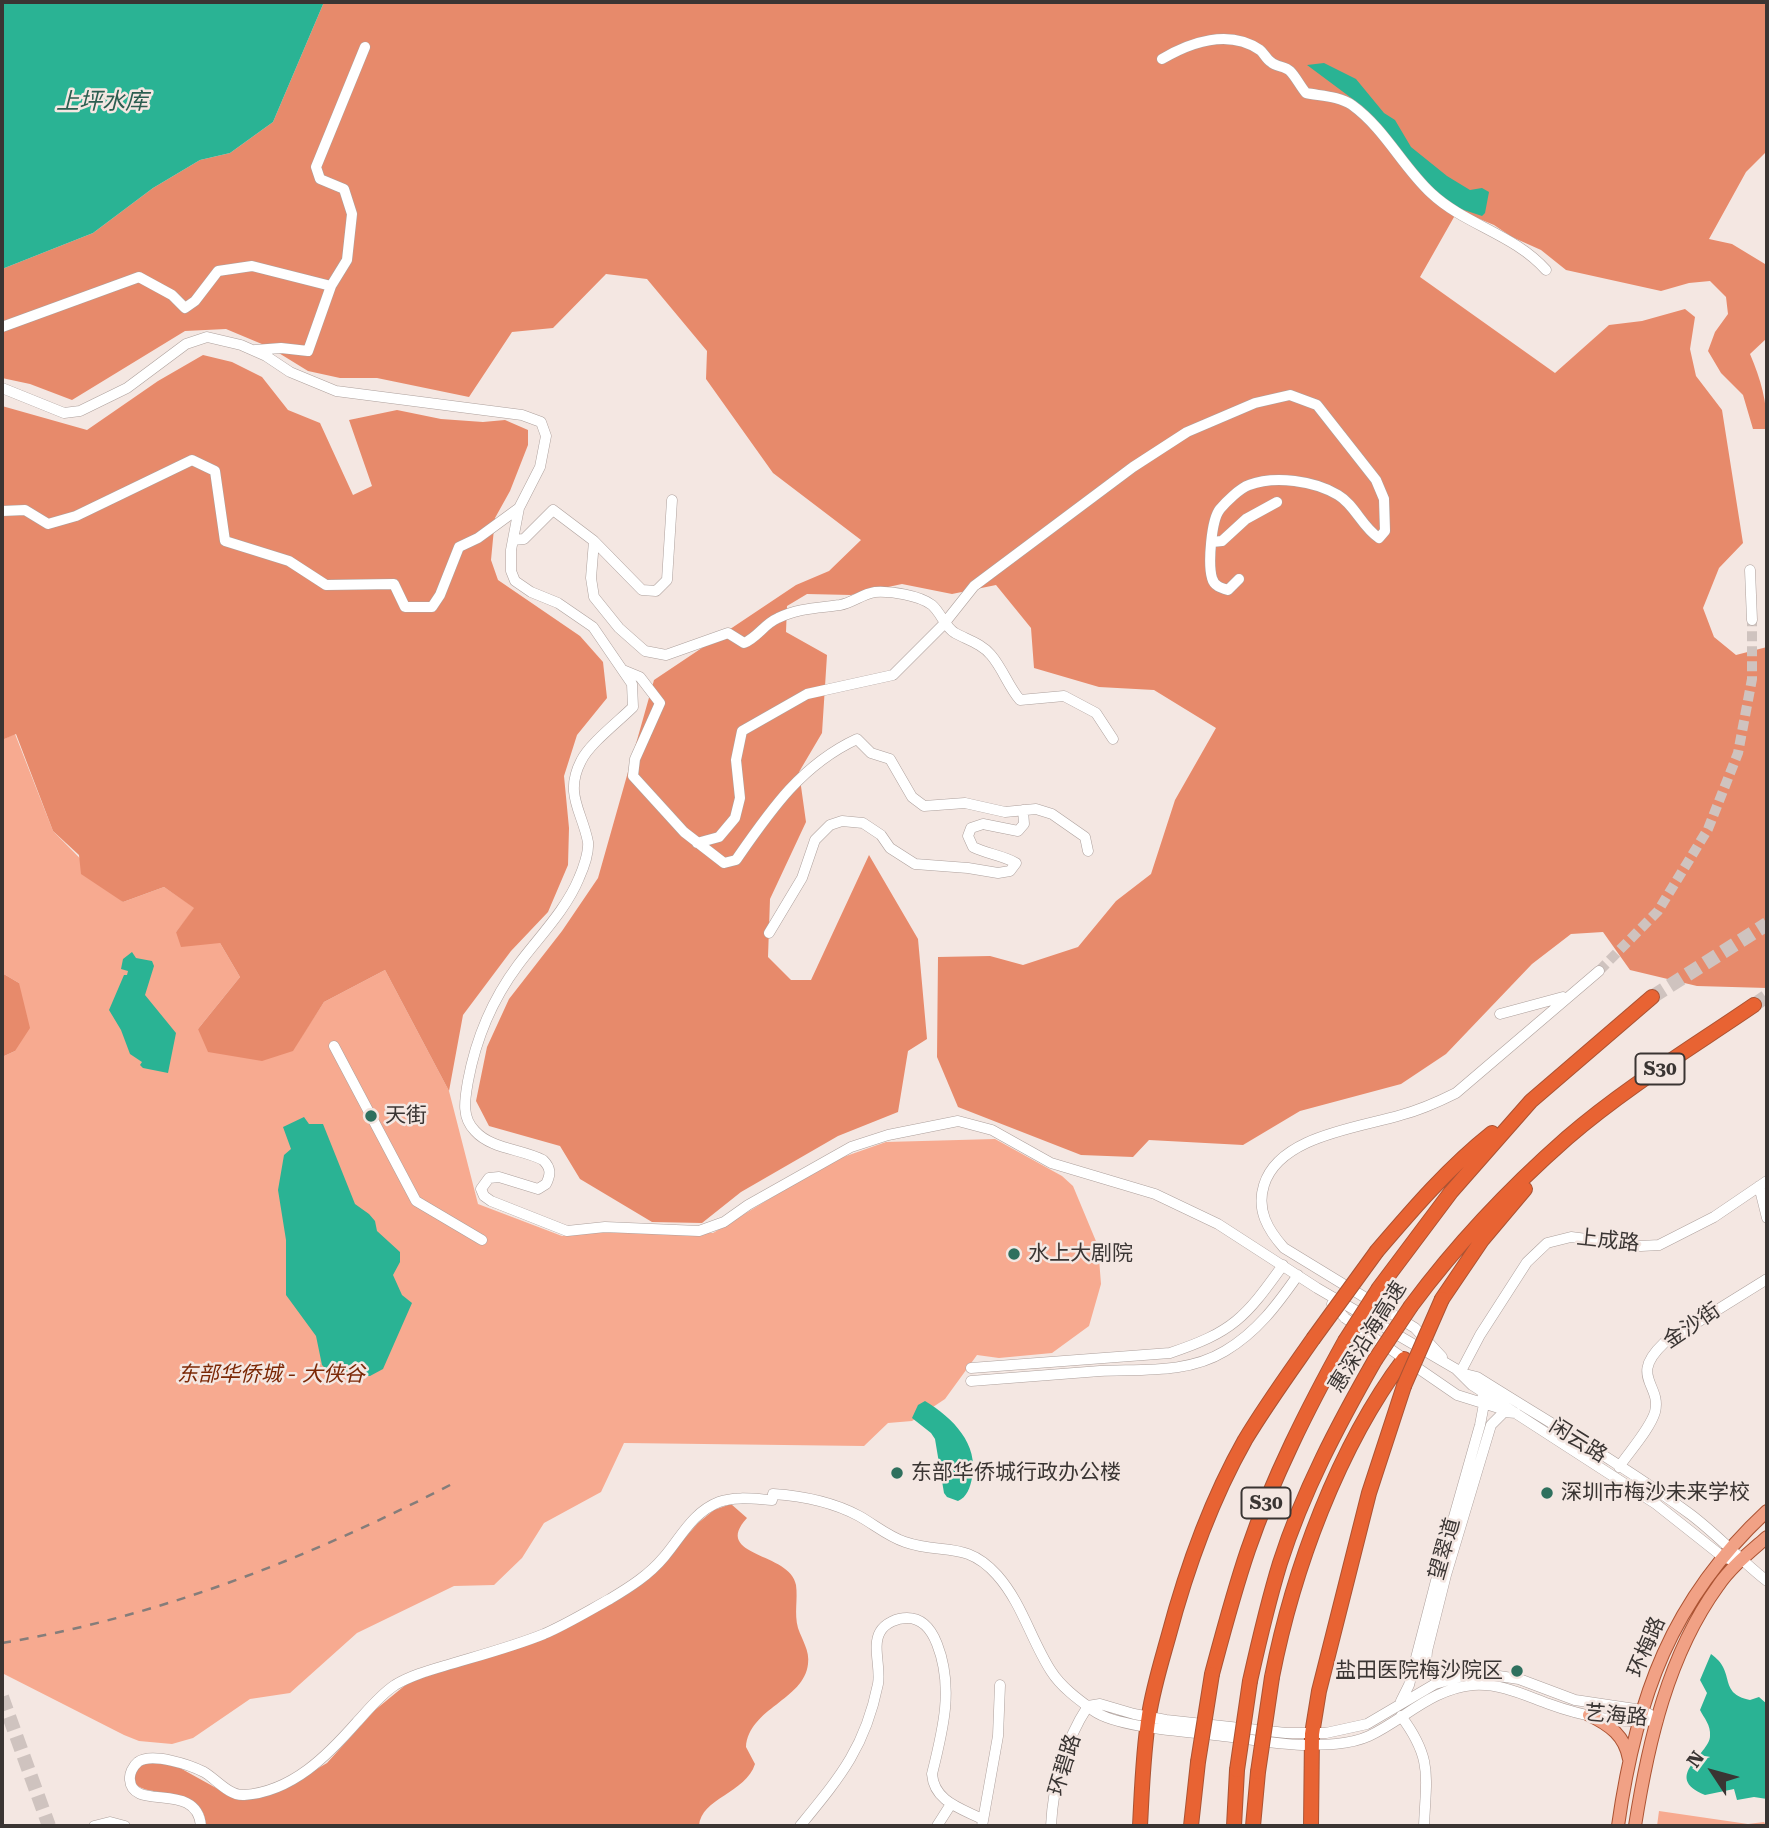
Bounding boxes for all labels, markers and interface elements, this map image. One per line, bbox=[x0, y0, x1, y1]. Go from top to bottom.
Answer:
water label: 上坪水库 bbox=[56, 88, 148, 116]
road number: S30 bbox=[1636, 1054, 1684, 1084]
place label: 天街 bbox=[385, 1103, 427, 1129]
marker: 天街 bbox=[363, 1108, 379, 1124]
street label: 上成路 bbox=[1575, 1225, 1641, 1257]
place label: 水上大剧院 bbox=[1028, 1241, 1133, 1267]
marker: 水上大剧院 bbox=[1006, 1246, 1022, 1262]
street label: 惠深沿海高速 bbox=[1324, 1277, 1412, 1397]
street label: 金沙街 bbox=[1659, 1298, 1725, 1354]
park label: 东部华侨城 - 大侠谷 bbox=[177, 1362, 365, 1388]
street label: 闲云路 bbox=[1545, 1414, 1611, 1468]
place label: 东部华侨城行政办公楼 bbox=[911, 1460, 1121, 1486]
marker: 东部华侨城行政办公楼 bbox=[889, 1465, 905, 1481]
place label: 深圳市梅沙未来学校 bbox=[1561, 1480, 1750, 1506]
marker: 深圳市梅沙未来学校 bbox=[1539, 1485, 1555, 1501]
road number: S30 bbox=[1242, 1488, 1290, 1518]
street label: 望翠道 bbox=[1424, 1515, 1466, 1583]
street label: 环梅路 bbox=[1623, 1613, 1671, 1681]
place label: 盐田医院梅沙院区 bbox=[1335, 1658, 1503, 1684]
marker: 盐田医院梅沙院区 bbox=[1509, 1663, 1525, 1679]
street label: 艺海路 bbox=[1584, 1701, 1648, 1731]
street label: 环碧路 bbox=[1044, 1731, 1086, 1799]
north arrow bbox=[1678, 1737, 1748, 1807]
text: N bbox=[1682, 1747, 1709, 1772]

